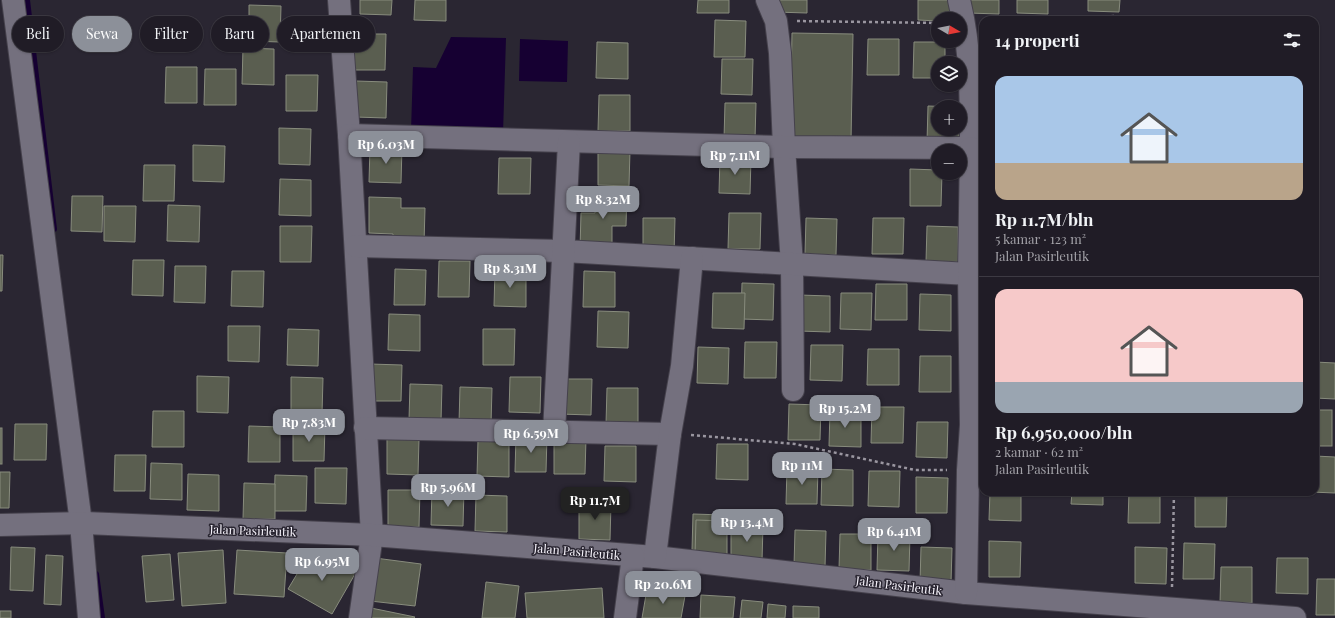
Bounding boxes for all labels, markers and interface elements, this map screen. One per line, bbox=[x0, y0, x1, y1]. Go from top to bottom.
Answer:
north arrow bbox=[931, 12, 967, 48]
map controls bbox=[931, 12, 967, 180]
chip: Beli bbox=[12, 16, 64, 52]
chip: Sewa bbox=[72, 16, 132, 52]
chip: Filter bbox=[140, 16, 203, 52]
chip: Baru bbox=[211, 16, 269, 52]
chip: Apartemen bbox=[277, 16, 375, 52]
text: 14 properti bbox=[995, 29, 1080, 51]
icon: filters bbox=[1281, 29, 1303, 51]
button: layers bbox=[931, 56, 967, 92]
button: + bbox=[931, 100, 967, 136]
icon: home bbox=[1113, 102, 1185, 174]
pin: Rp 6.03M bbox=[345, 131, 427, 165]
text: Rp 6.03M bbox=[357, 135, 415, 152]
pin: Rp 7.11M bbox=[694, 142, 776, 176]
button: − bbox=[931, 144, 967, 180]
text: Rp 7.11M bbox=[710, 146, 760, 163]
pin: Rp 8.32M bbox=[562, 186, 644, 220]
text: Rp 8.32M bbox=[575, 190, 631, 207]
text: Rp 11.7M/bln bbox=[995, 208, 1093, 230]
text: 5 kamar · 123 m² bbox=[995, 230, 1086, 247]
text: Jalan Pasirleutik bbox=[995, 247, 1089, 264]
pin: Rp 8.31M bbox=[469, 255, 551, 289]
text: Rp 8.31M bbox=[483, 259, 537, 276]
icon: home bbox=[1113, 315, 1185, 387]
pin: Rp 15.2M bbox=[804, 395, 886, 429]
text: Rp 15.2M bbox=[819, 399, 871, 416]
pin: Rp 7.83M bbox=[268, 409, 350, 443]
text: Rp 7.83M bbox=[282, 413, 336, 430]
pin: Rp 6.59M bbox=[490, 420, 572, 454]
text: Rp 6,950,000/bln bbox=[995, 421, 1132, 443]
text: Rp 6.59M bbox=[503, 424, 559, 441]
text: 2 kamar · 62 m² bbox=[995, 443, 1083, 460]
pin: Rp 11M bbox=[769, 452, 835, 486]
text: Rp 11M bbox=[781, 456, 823, 473]
text: Jalan Pasirleutik bbox=[995, 460, 1089, 477]
pin: Rp 5.96M bbox=[407, 474, 489, 508]
text: Rp 5.96M bbox=[420, 478, 476, 495]
pin: Rp 11.7M bbox=[554, 487, 636, 521]
text: Rp 11.7M bbox=[569, 491, 621, 508]
pin: Rp 13.4M bbox=[706, 509, 788, 543]
text: Rp 13.4M bbox=[720, 513, 774, 530]
pin: Rp 6.41M bbox=[853, 518, 935, 552]
street label: Jalan Pasirleutik bbox=[208, 520, 297, 540]
text: Rp 6.41M bbox=[867, 522, 921, 539]
street label: Jalan Pasirleutik bbox=[532, 539, 621, 563]
pin: Rp 6.95M bbox=[281, 548, 363, 582]
text: Rp 6.95M bbox=[294, 552, 350, 569]
pin: Rp 20.6M bbox=[622, 571, 704, 605]
street label: Jalan Pasirleutik bbox=[854, 572, 943, 598]
text: Rp 20.6M bbox=[634, 575, 692, 592]

